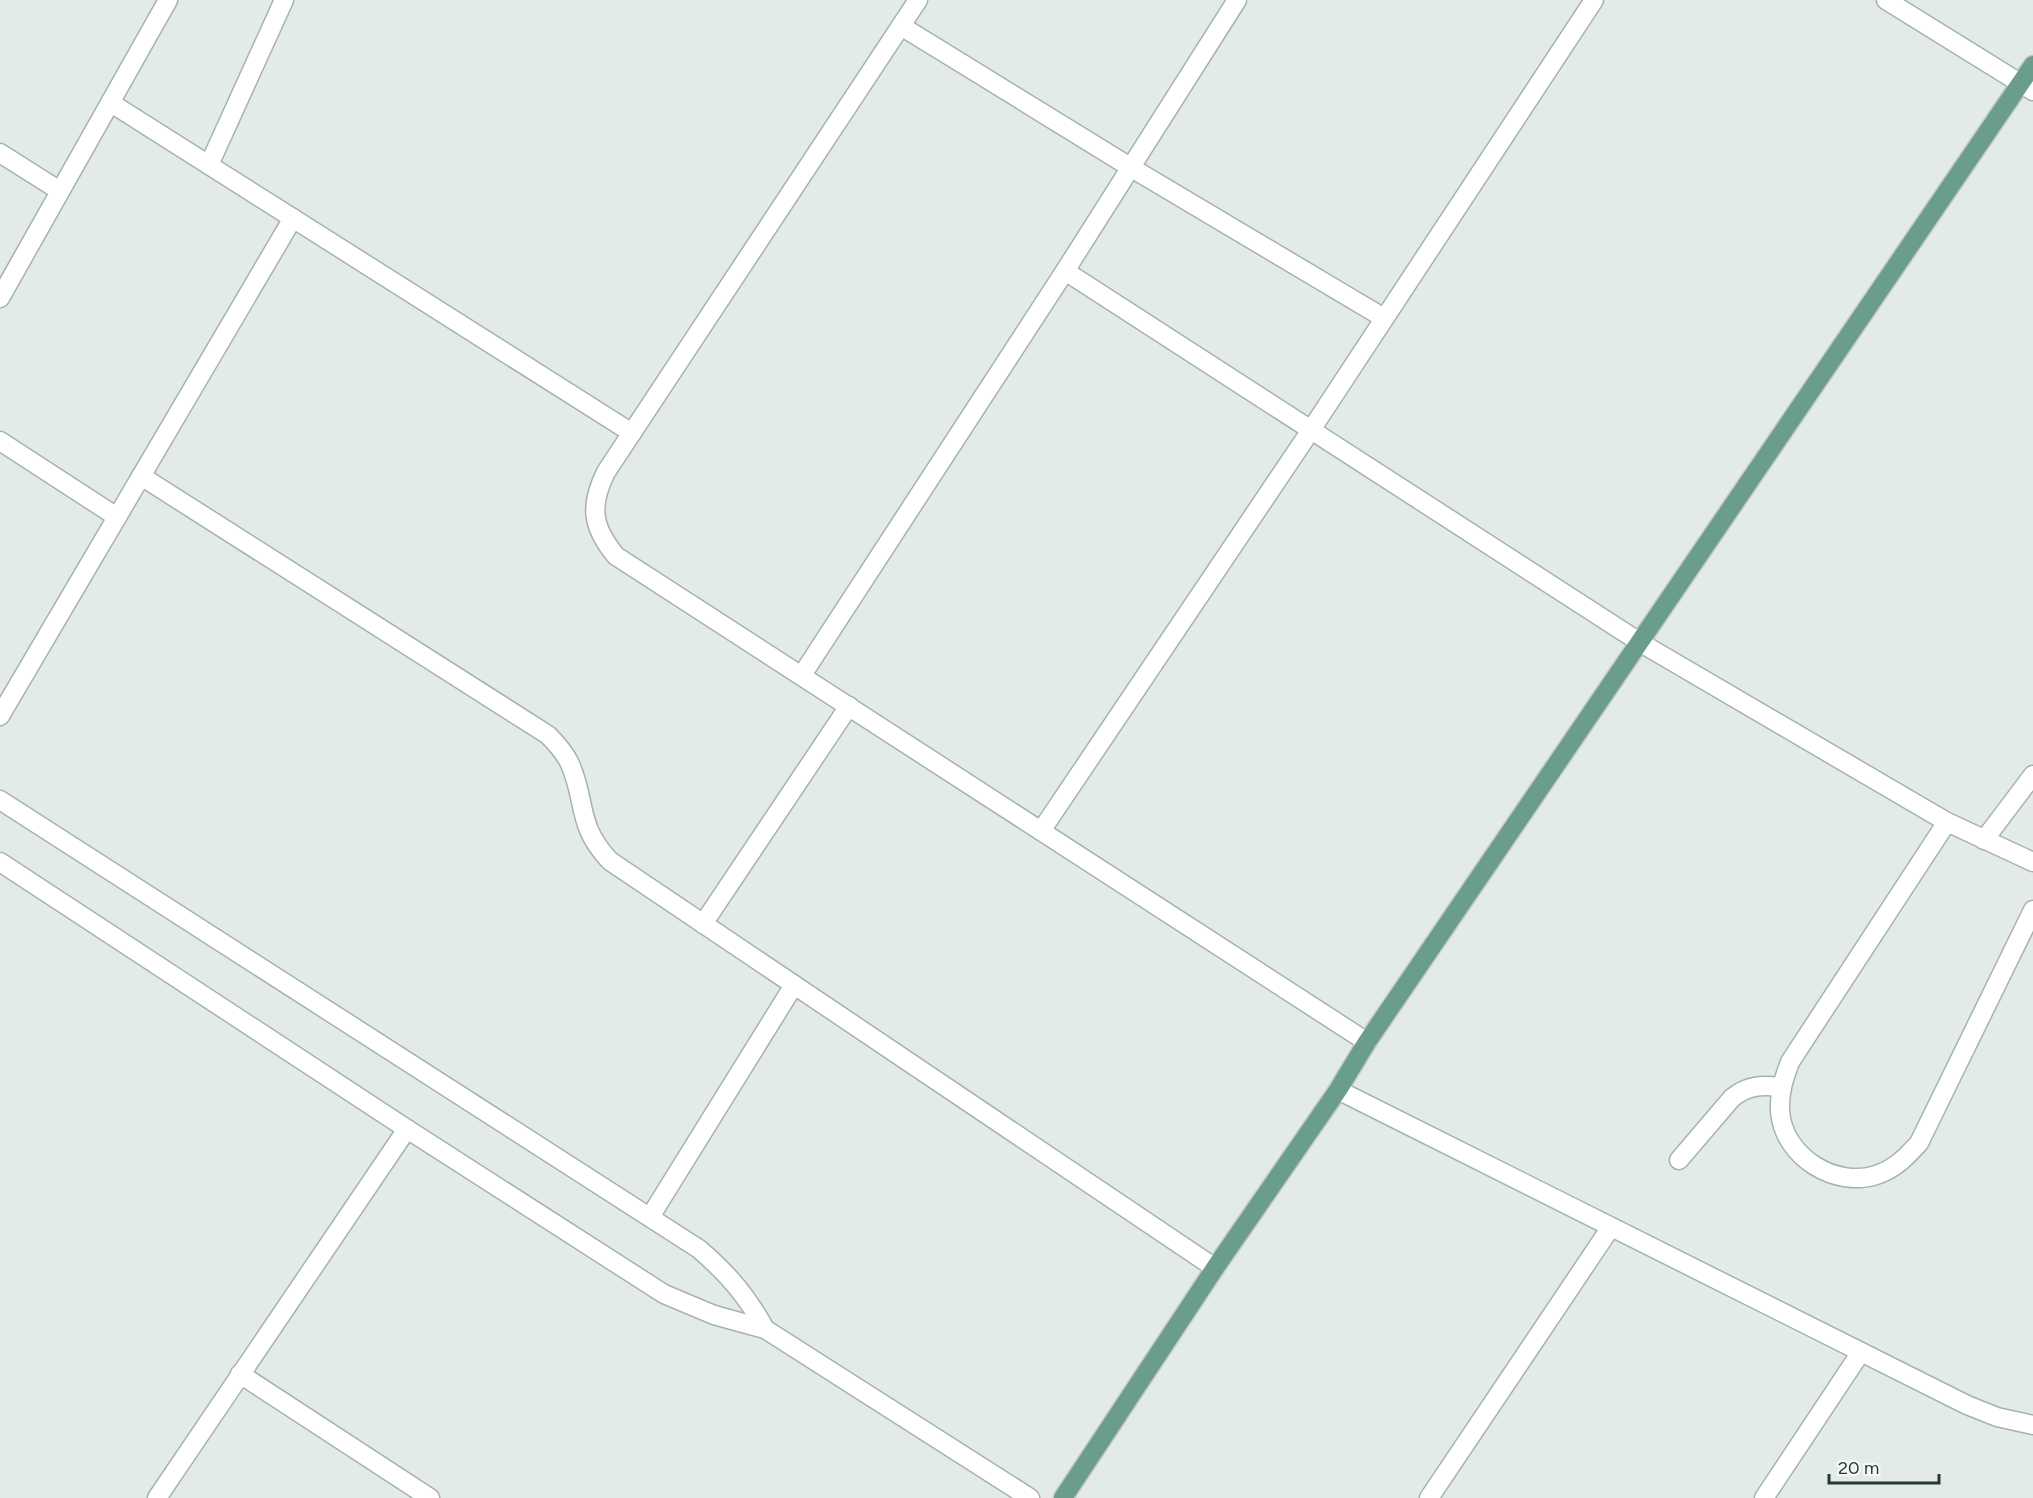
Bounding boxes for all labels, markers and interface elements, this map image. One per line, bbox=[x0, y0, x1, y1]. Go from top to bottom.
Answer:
scale bar bbox=[1829, 1447, 1938, 1485]
text: 20 m bbox=[1838, 1457, 1879, 1479]

